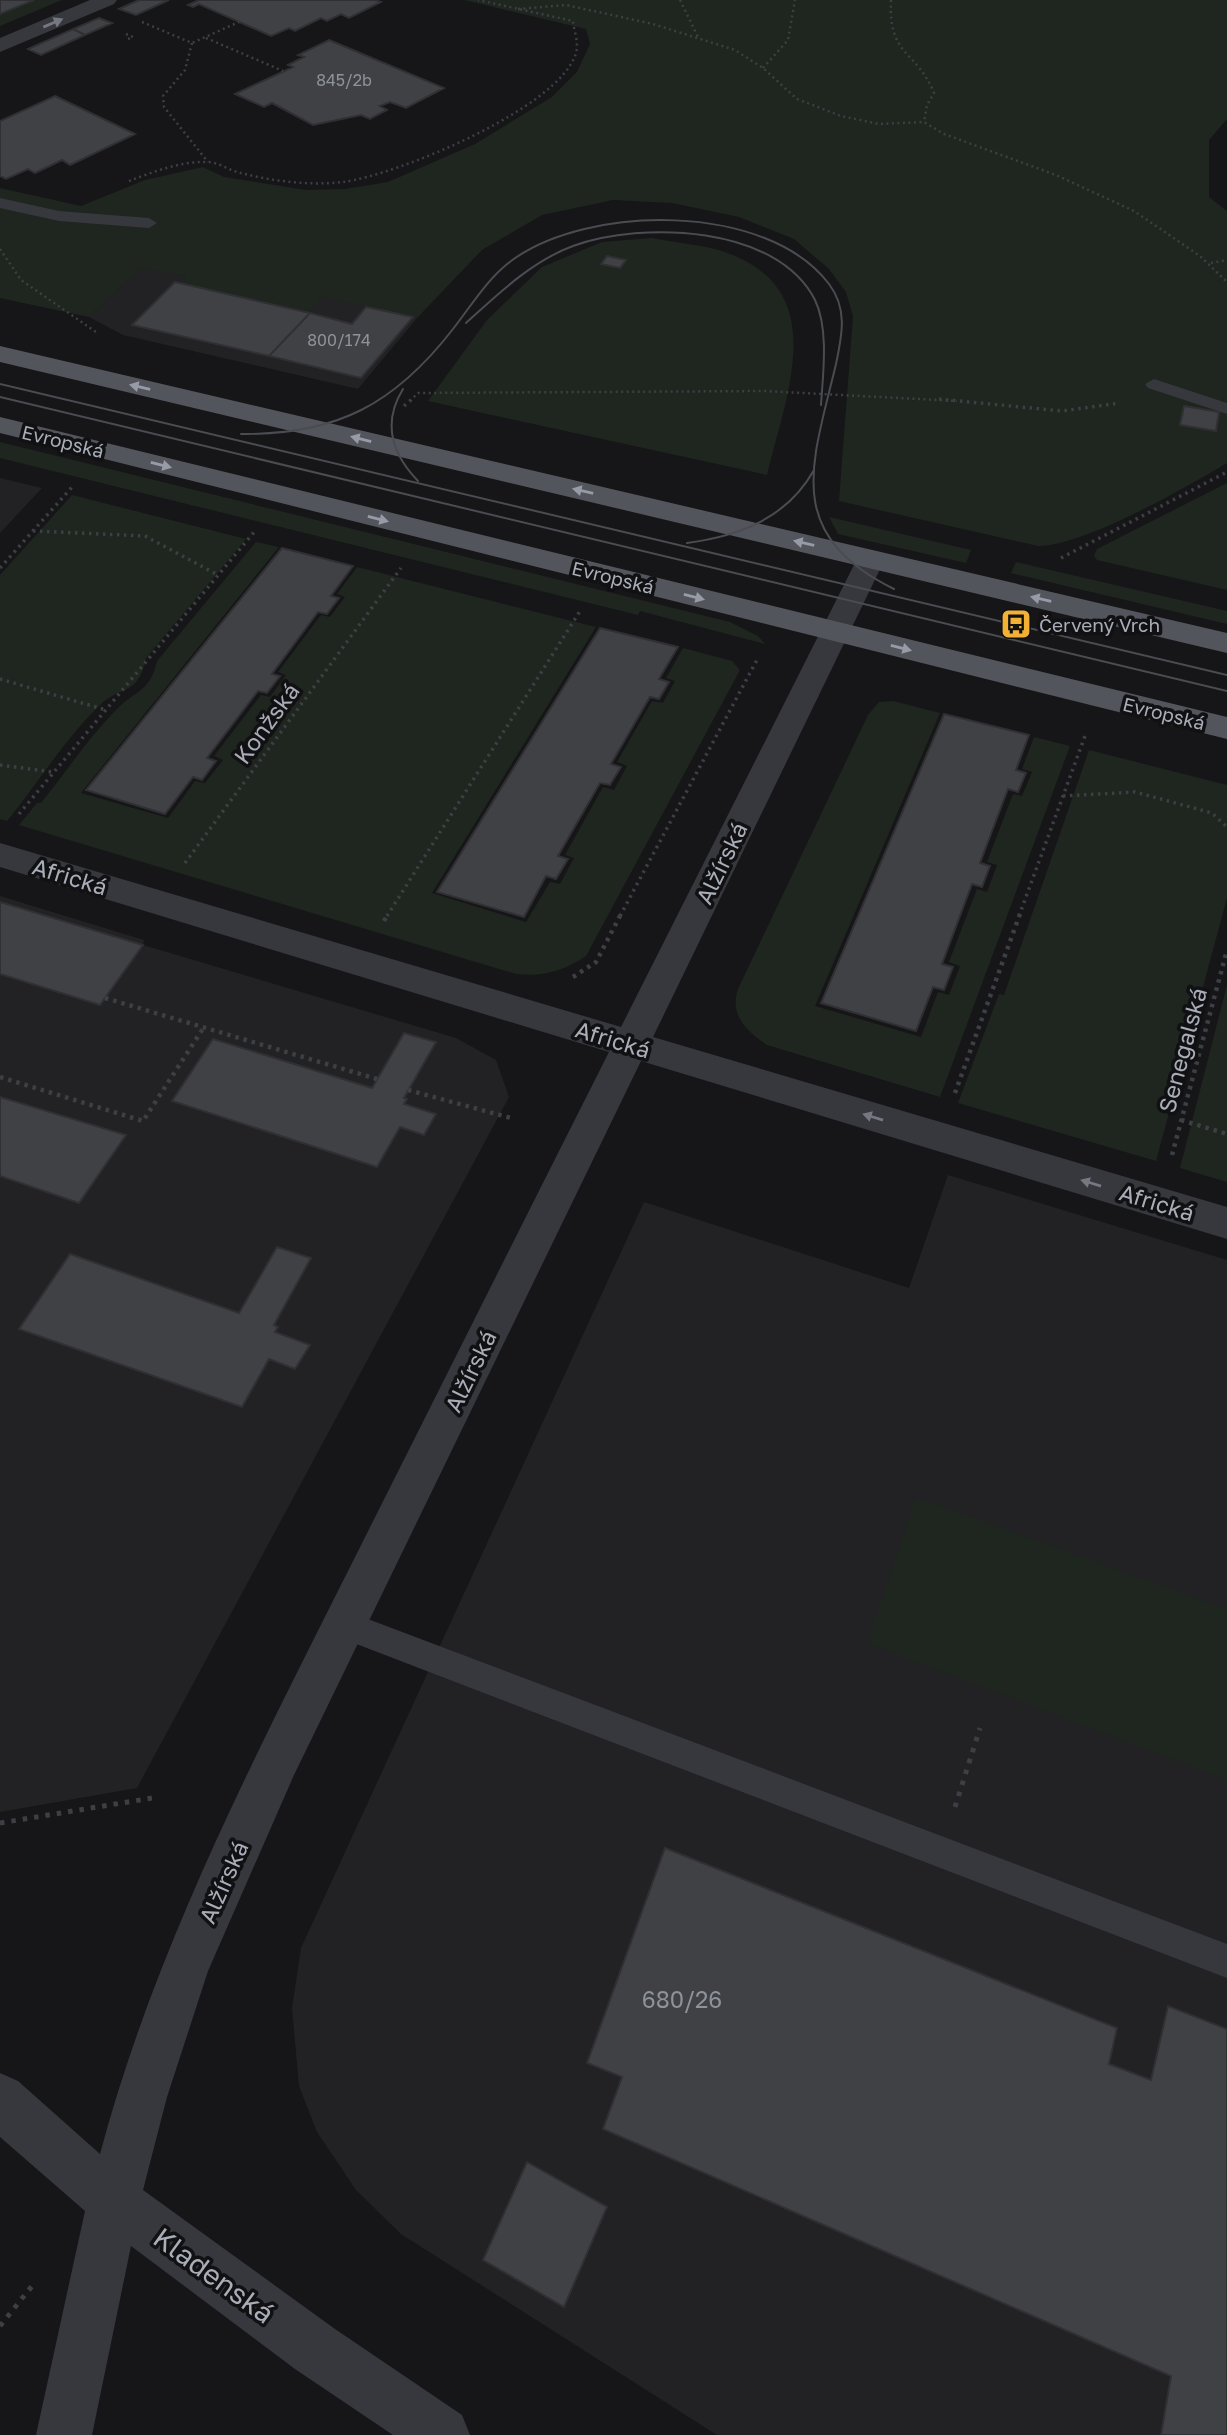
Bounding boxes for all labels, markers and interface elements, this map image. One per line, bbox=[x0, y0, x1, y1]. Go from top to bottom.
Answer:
one-way arrow bbox=[43, 17, 64, 28]
house number: 845/2b bbox=[316, 70, 372, 90]
house number: 800/174 bbox=[307, 330, 371, 350]
one-way arrow bbox=[129, 381, 151, 392]
street label: Evropská bbox=[20, 420, 106, 462]
one-way arrow bbox=[350, 433, 372, 444]
one-way arrow bbox=[151, 460, 173, 471]
one-way arrow bbox=[572, 485, 594, 496]
one-way arrow bbox=[367, 514, 389, 525]
one-way arrow bbox=[793, 537, 815, 548]
street label: Evropská bbox=[570, 556, 656, 598]
one-way arrow bbox=[683, 592, 705, 603]
one-way arrow bbox=[1030, 593, 1052, 604]
bus stop icon: Červený Vrch bbox=[999, 607, 1033, 641]
place label: Červený Vrch bbox=[1039, 613, 1160, 636]
one-way arrow bbox=[890, 643, 912, 654]
street label: Konžská bbox=[227, 677, 305, 769]
street label: Evropská bbox=[1121, 692, 1207, 734]
street label: Alžírská bbox=[689, 818, 753, 908]
street label: Africká bbox=[29, 851, 111, 901]
street label: Senegalská bbox=[1152, 985, 1212, 1115]
street label: Africká bbox=[572, 1014, 654, 1064]
one-way arrow bbox=[863, 1112, 884, 1122]
one-way arrow bbox=[1080, 1177, 1101, 1187]
street label: Africká bbox=[1116, 1177, 1198, 1227]
street label: Alžírská bbox=[438, 1326, 502, 1416]
street label: Alžírská bbox=[192, 1836, 254, 1928]
house number: 680/26 bbox=[642, 1985, 722, 2013]
street label: Kladenská bbox=[147, 2220, 281, 2330]

